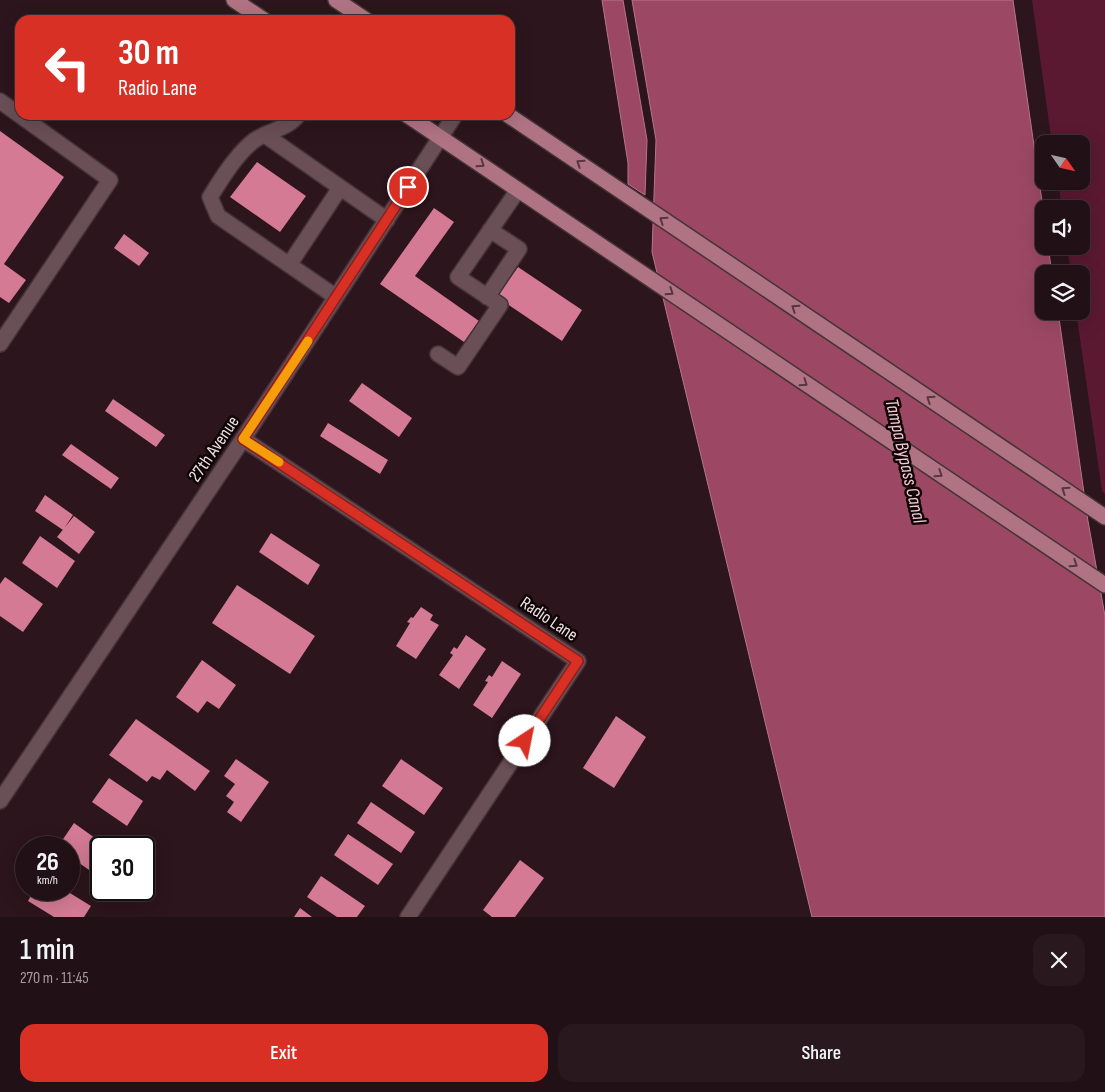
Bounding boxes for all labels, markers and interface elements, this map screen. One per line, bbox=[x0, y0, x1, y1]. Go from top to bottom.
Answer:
text: 30 m bbox=[118, 32, 179, 75]
icon: left bbox=[35, 35, 100, 100]
text: Radio Lane bbox=[118, 75, 197, 102]
north arrow bbox=[1035, 135, 1090, 190]
map controls bbox=[1035, 135, 1090, 320]
one-way arrow bbox=[475, 158, 484, 168]
one-way arrow bbox=[576, 160, 585, 169]
pin bbox=[387, 166, 429, 208]
icon: arrive bbox=[394, 173, 422, 201]
button: sound bbox=[1035, 200, 1090, 255]
one-way arrow bbox=[660, 216, 669, 226]
button: layers bbox=[1035, 265, 1090, 320]
one-way arrow bbox=[664, 286, 673, 295]
one-way arrow bbox=[791, 305, 801, 314]
one-way arrow bbox=[799, 377, 808, 386]
one-way arrow bbox=[926, 396, 935, 405]
water label: Tampa Bypass Canal bbox=[880, 397, 931, 526]
street label: 27th Avenue bbox=[184, 412, 244, 486]
one-way arrow bbox=[934, 467, 943, 477]
one-way arrow bbox=[1061, 486, 1070, 496]
one-way arrow bbox=[1068, 558, 1078, 567]
street label: Radio Lane bbox=[516, 592, 582, 646]
position arrow bbox=[498, 714, 550, 766]
speed limit sign: 30 bbox=[90, 836, 155, 901]
text: 26 bbox=[36, 847, 59, 878]
text: km/h bbox=[37, 873, 58, 888]
text: 1 min bbox=[20, 932, 75, 968]
button: close bbox=[1033, 934, 1085, 986]
text: 270 m · 11:45 bbox=[20, 969, 89, 988]
button: Exit bbox=[20, 1024, 548, 1082]
button: Share bbox=[558, 1024, 1085, 1082]

